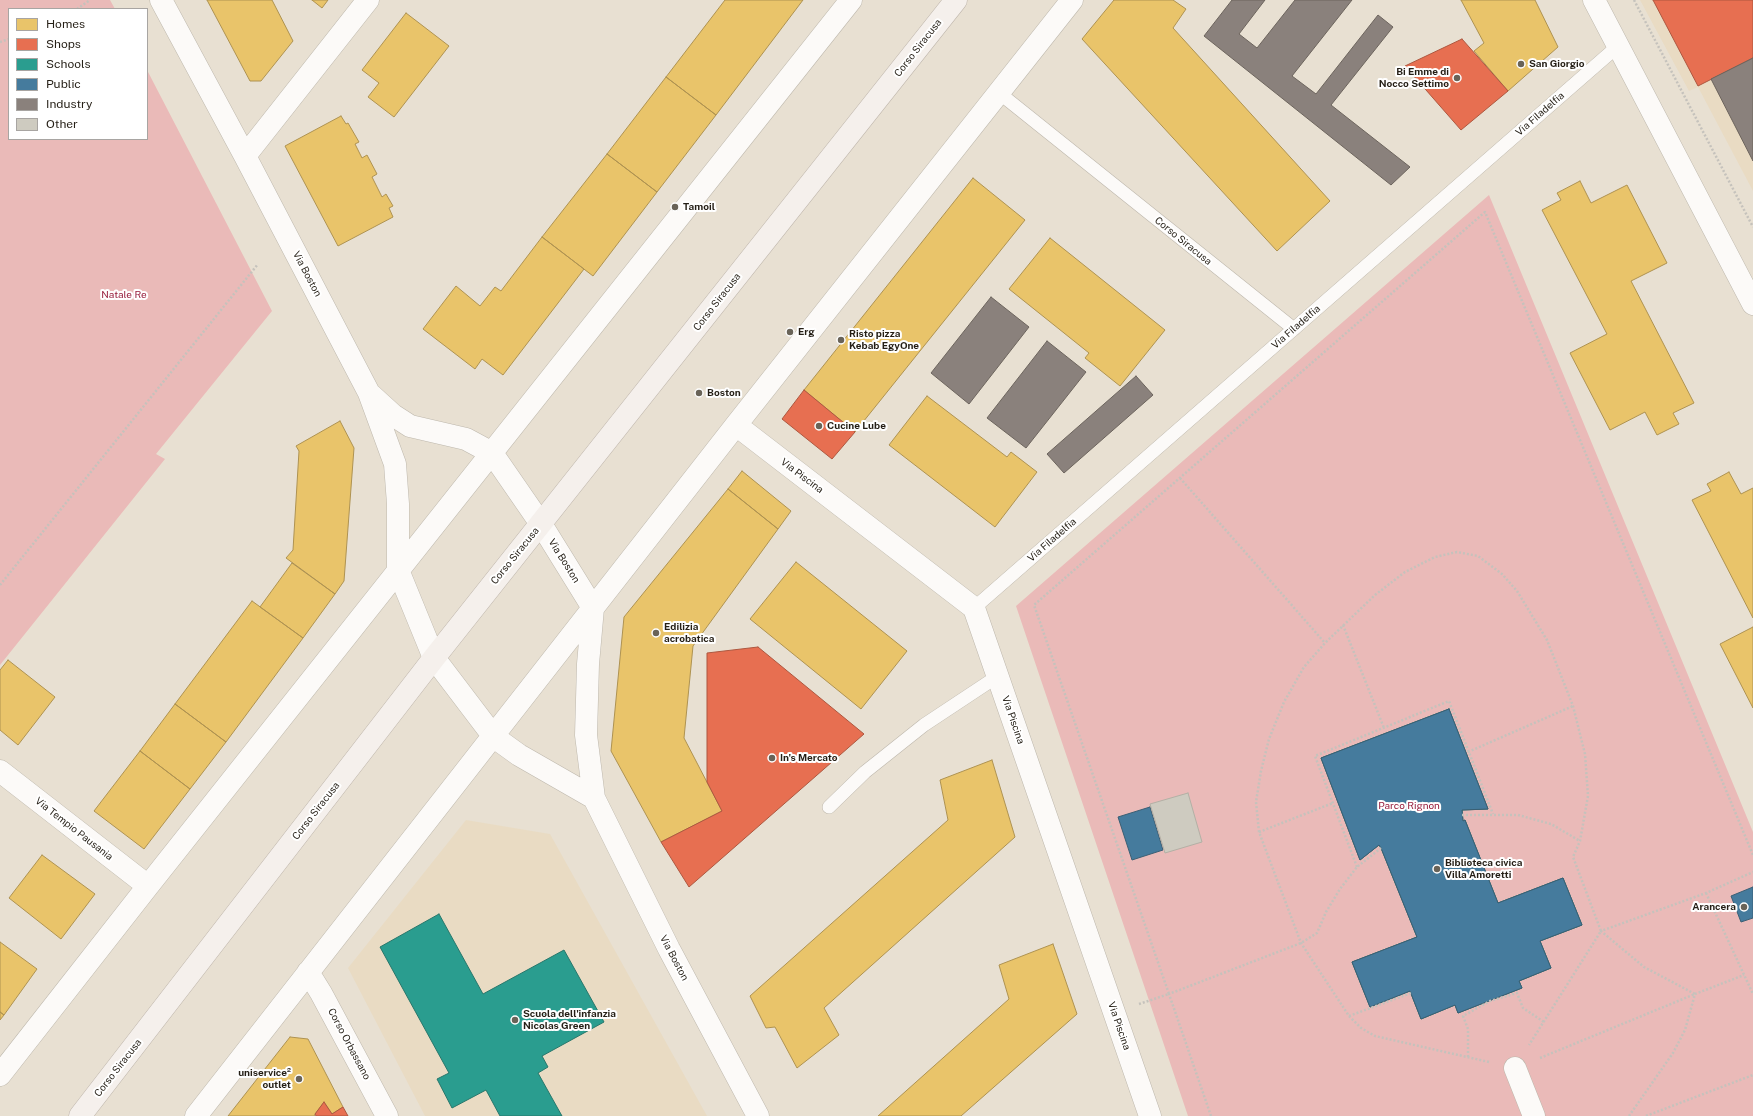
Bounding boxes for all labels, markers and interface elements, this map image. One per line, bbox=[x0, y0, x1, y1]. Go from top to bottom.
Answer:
legend bbox=[8, 8, 148, 140]
text: Homes bbox=[46, 17, 85, 31]
street label: Corso Siracusa bbox=[892, 17, 944, 79]
text: Shops bbox=[46, 37, 81, 51]
text: Schools bbox=[46, 57, 91, 71]
place label: San Giorgio bbox=[1529, 58, 1584, 70]
marker: San Giorgio bbox=[1516, 59, 1526, 69]
place label: Bi Emme di Nocco Settimo bbox=[1379, 66, 1449, 90]
marker: Bi Emme di Nocco Settimo bbox=[1452, 73, 1462, 83]
text: Public bbox=[46, 77, 81, 91]
street label: Via Filadelfia bbox=[1513, 90, 1567, 138]
text: Industry bbox=[46, 97, 92, 111]
text: Other bbox=[46, 117, 78, 131]
place label: Tamoil bbox=[683, 201, 715, 213]
marker: Tamoil bbox=[670, 202, 680, 212]
street label: Corso Siracusa bbox=[1152, 214, 1214, 268]
street label: Via Boston bbox=[290, 249, 324, 299]
street label: Corso Siracusa bbox=[691, 271, 743, 333]
park label: Natale Re bbox=[101, 289, 147, 301]
street label: Via Filadelfia bbox=[1269, 303, 1323, 351]
place label: Erg bbox=[798, 326, 815, 338]
marker: Erg bbox=[785, 327, 795, 337]
place label: Risto pizza Kebab EgyOne bbox=[849, 328, 919, 352]
marker: Risto pizza Kebab EgyOne bbox=[836, 335, 846, 345]
place label: Boston bbox=[707, 387, 741, 399]
marker: Boston bbox=[694, 388, 704, 398]
place label: Cucine Lube bbox=[827, 420, 886, 432]
marker: Cucine Lube bbox=[814, 421, 824, 431]
street label: Via Piscina bbox=[778, 456, 826, 496]
street label: Via Filadelfia bbox=[1025, 516, 1079, 564]
street label: Corso Siracusa bbox=[488, 525, 542, 587]
street label: Via Boston bbox=[546, 537, 582, 585]
place label: Edilizia acrobatica bbox=[664, 621, 714, 644]
marker: Edilizia acrobatica bbox=[651, 628, 661, 638]
street label: Via Piscina bbox=[999, 694, 1027, 746]
place label: In's Mercato bbox=[780, 752, 838, 764]
marker: In's Mercato bbox=[767, 753, 777, 763]
street label: Corso Siracusa bbox=[290, 780, 342, 842]
street label: Via Tempio Pausania bbox=[33, 795, 115, 863]
park label: Parco Rignon bbox=[1378, 800, 1440, 812]
place label: Biblioteca civica Villa Amoretti bbox=[1445, 857, 1522, 880]
marker: Biblioteca civica Villa Amoretti bbox=[1432, 864, 1442, 874]
place label: Arancera bbox=[1692, 901, 1736, 913]
marker: Arancera bbox=[1739, 902, 1749, 912]
street label: Via Boston bbox=[657, 933, 691, 983]
street label: Via Piscina bbox=[1105, 1000, 1133, 1052]
street label: Corso Orbassano bbox=[325, 1006, 373, 1082]
place label: Scuola dell'infanzia Nicolas Green bbox=[523, 1008, 616, 1032]
marker: Scuola dell'infanzia Nicolas Green bbox=[510, 1015, 520, 1025]
street label: Corso Siracusa bbox=[92, 1037, 144, 1099]
place label: uniservice² outlet bbox=[238, 1067, 291, 1090]
marker: uniservice² outlet bbox=[294, 1074, 304, 1084]

